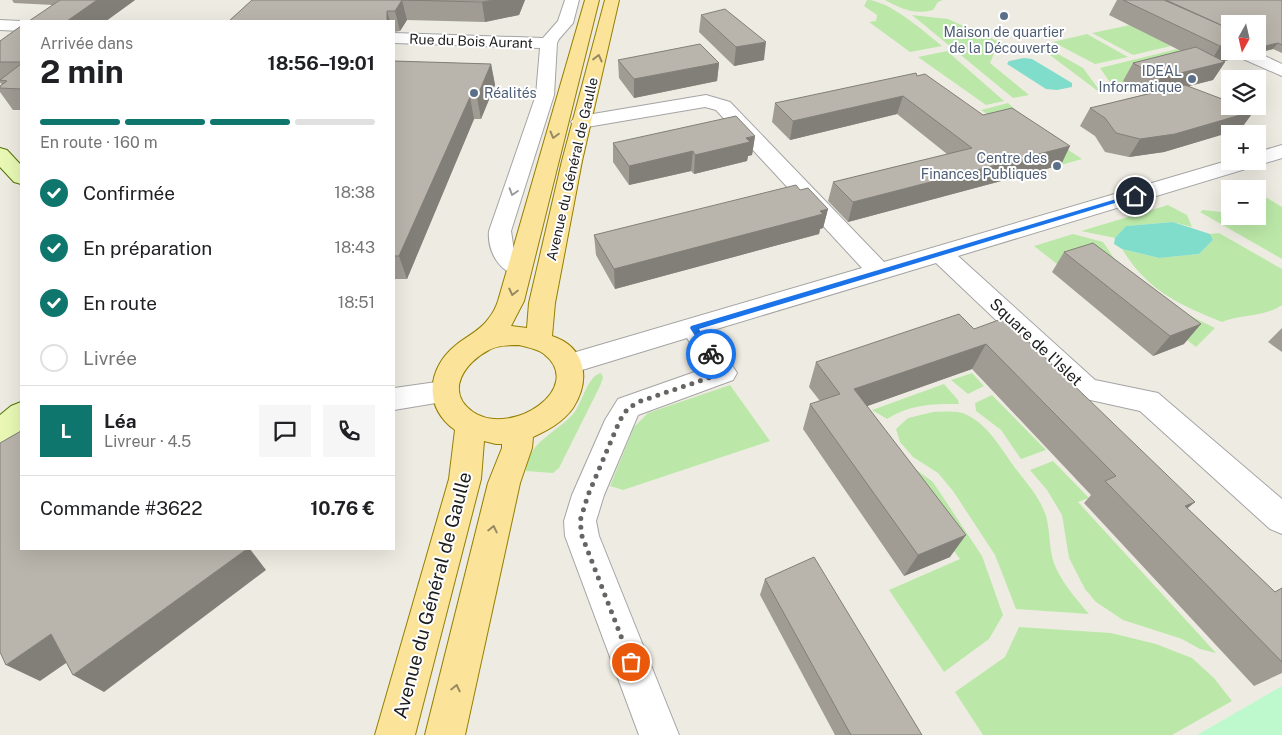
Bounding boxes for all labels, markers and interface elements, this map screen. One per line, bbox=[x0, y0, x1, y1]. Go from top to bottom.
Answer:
marker: Maison de quartier de la Découverte bbox=[998, 10, 1010, 22]
north arrow bbox=[1221, 15, 1266, 60]
map controls bbox=[1221, 15, 1266, 225]
place label: Maison de quartier de la Découverte bbox=[943, 24, 1065, 56]
street label: Rue du Bois Aurant bbox=[409, 31, 533, 51]
text: Arrivée dans bbox=[40, 34, 133, 53]
text: 18:56–19:01 bbox=[268, 52, 375, 74]
text: 2 min bbox=[40, 53, 124, 90]
one-way arrow bbox=[592, 53, 603, 62]
place label: IDEAL Informatique bbox=[1099, 63, 1182, 95]
button: layers bbox=[1221, 70, 1266, 115]
marker: IDEAL Informatique bbox=[1186, 73, 1198, 85]
street label: Avenue du Général de Gaulle bbox=[543, 76, 601, 262]
place label: Réalités bbox=[484, 85, 537, 101]
marker: Réalités bbox=[468, 87, 480, 99]
button: + bbox=[1221, 125, 1266, 170]
one-way arrow bbox=[550, 130, 560, 139]
text: En route · 160 m bbox=[40, 133, 157, 152]
place label: Centre des Finances Publiques bbox=[921, 150, 1047, 182]
marker: Centre des Finances Publiques bbox=[1051, 160, 1063, 172]
pin bbox=[1114, 175, 1156, 217]
icon: check bbox=[40, 179, 68, 207]
button: − bbox=[1221, 180, 1266, 225]
text: Confirmée bbox=[83, 182, 175, 204]
icon: home bbox=[1121, 182, 1149, 210]
text: 18:38 bbox=[334, 183, 375, 202]
one-way arrow bbox=[509, 187, 519, 195]
icon: check bbox=[40, 234, 68, 262]
text: En préparation bbox=[83, 237, 212, 259]
text: 18:43 bbox=[334, 238, 375, 257]
one-way arrow bbox=[508, 288, 519, 297]
icon: check bbox=[40, 289, 68, 317]
text: En route bbox=[83, 292, 157, 314]
text: 18:51 bbox=[338, 293, 375, 312]
street label: Square de l'Islet bbox=[986, 294, 1086, 390]
courier bbox=[686, 329, 736, 379]
icon: bike bbox=[697, 340, 725, 368]
text: Livrée bbox=[83, 347, 137, 369]
button: chat bbox=[259, 405, 311, 457]
button: phone bbox=[323, 405, 375, 457]
text: Léa bbox=[104, 410, 136, 432]
text: L bbox=[61, 420, 71, 442]
text: Livreur · 4.5 bbox=[104, 432, 191, 451]
street label: Avenue du Général de Gaulle bbox=[388, 469, 476, 721]
text: Commande #3622 bbox=[40, 497, 202, 519]
text: 10.76 € bbox=[310, 497, 375, 519]
one-way arrow bbox=[487, 525, 498, 534]
pin bbox=[610, 641, 652, 683]
icon: bag bbox=[617, 648, 645, 676]
one-way arrow bbox=[450, 683, 461, 692]

